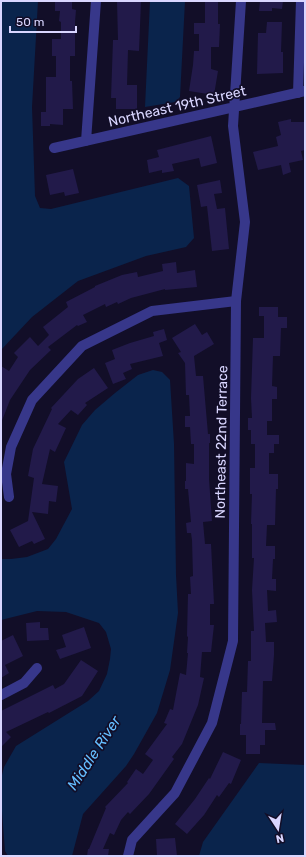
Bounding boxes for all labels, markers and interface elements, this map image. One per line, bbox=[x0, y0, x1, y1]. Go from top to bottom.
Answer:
scale bar bbox=[10, 8, 76, 34]
text: 50 m bbox=[16, 15, 44, 29]
street label: Northeast 19th Street bbox=[107, 82, 248, 131]
street label: Northeast 22nd Terrace bbox=[212, 365, 231, 519]
water label: Middle River bbox=[63, 711, 125, 793]
north arrow bbox=[258, 809, 298, 849]
text: N bbox=[275, 831, 285, 845]

